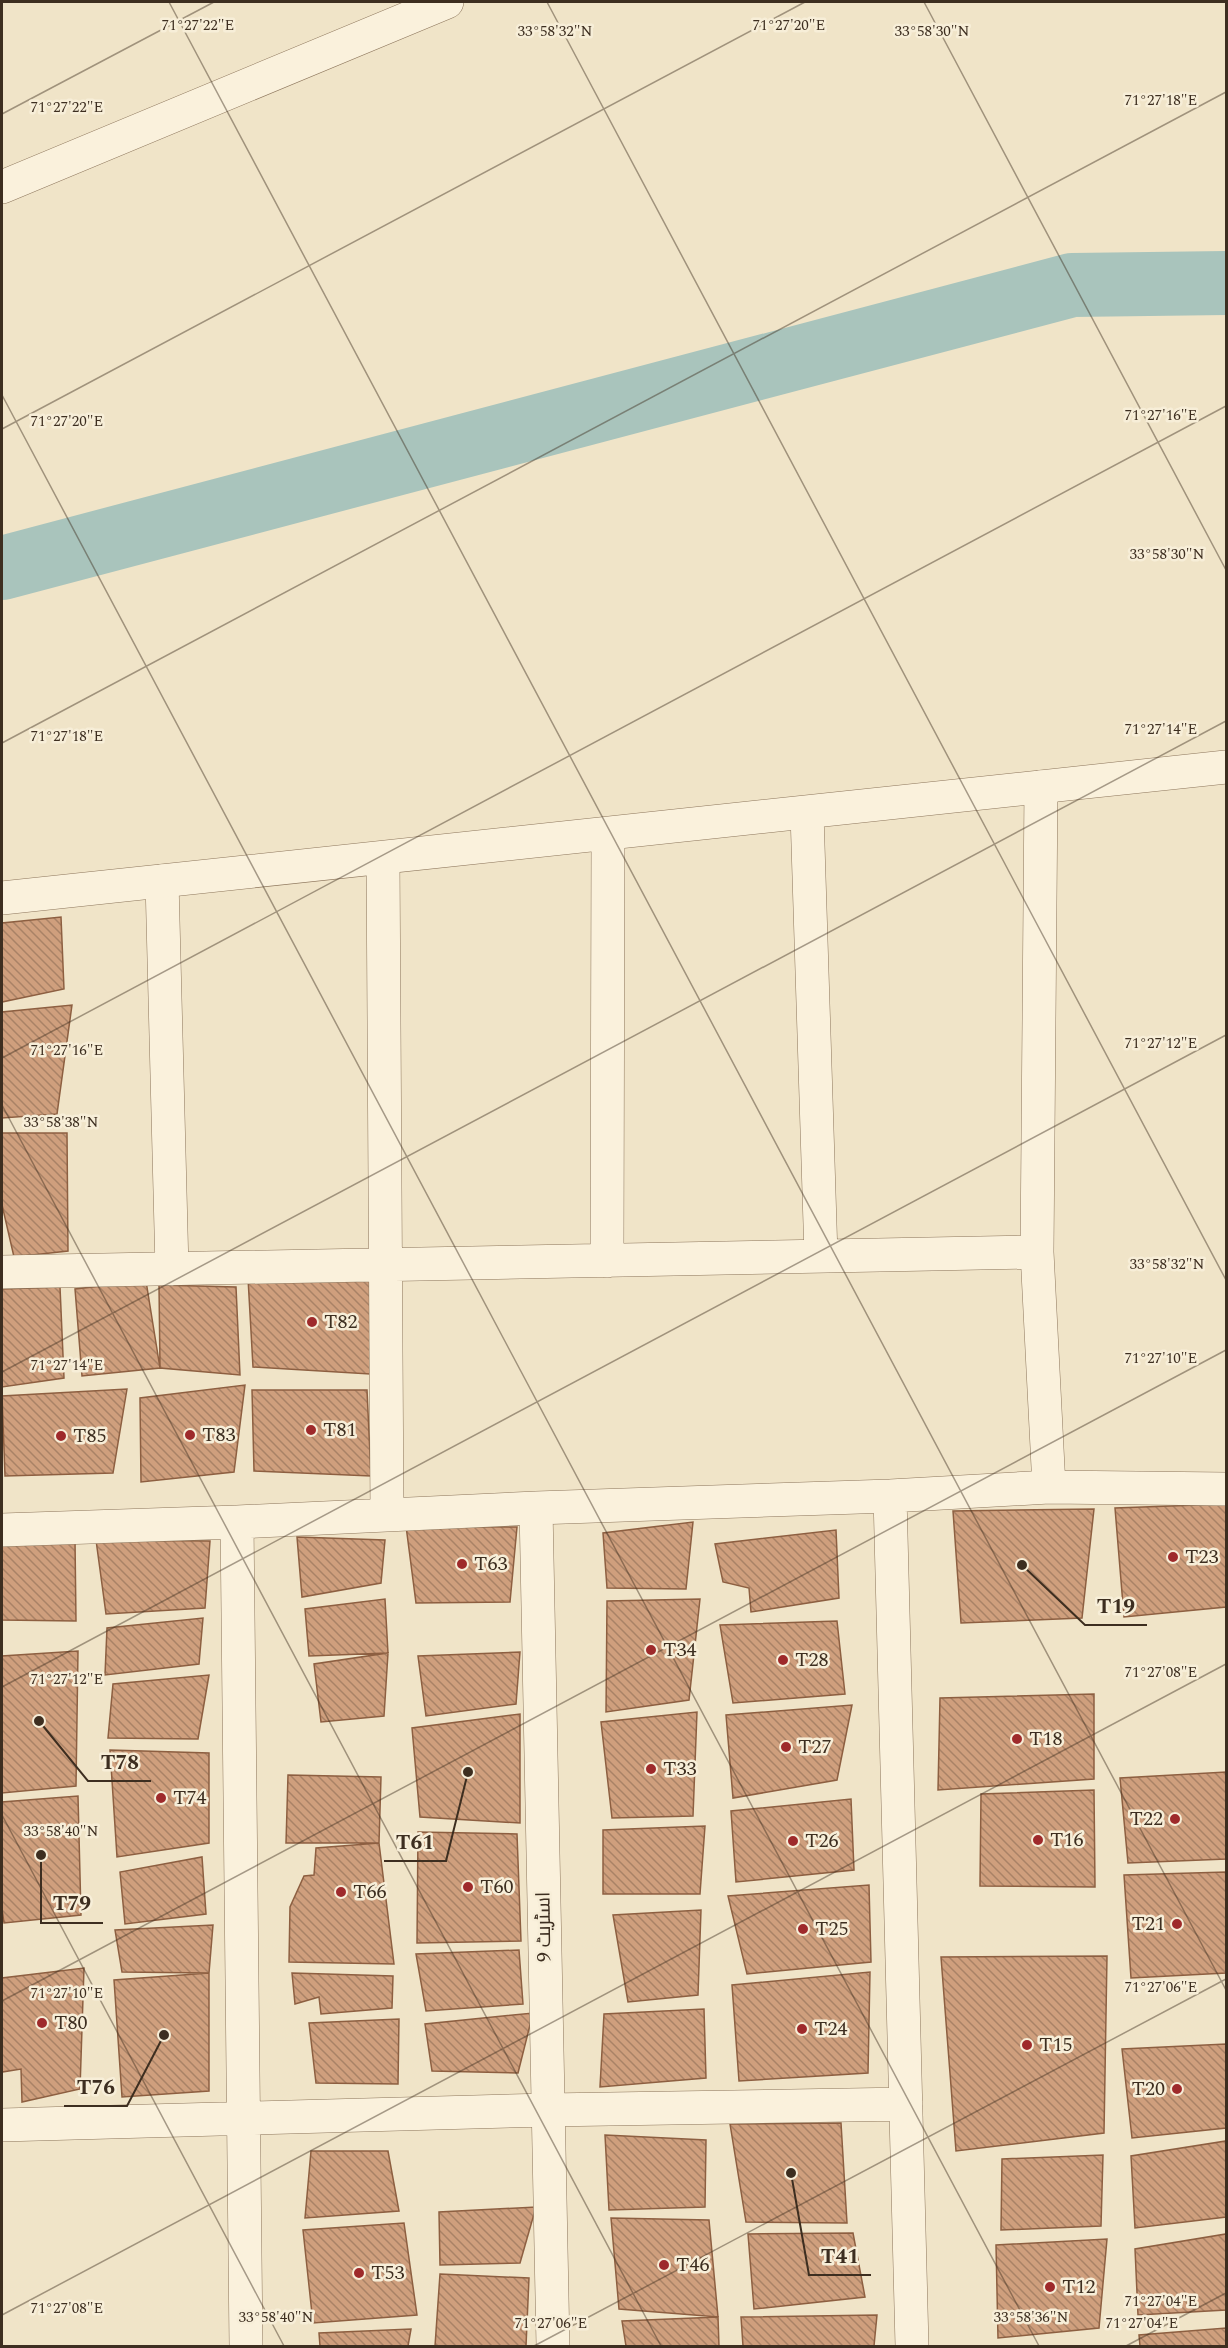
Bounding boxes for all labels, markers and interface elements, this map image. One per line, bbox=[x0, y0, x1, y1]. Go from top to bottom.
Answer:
text: 71°27'22"E bbox=[162, 14, 234, 37]
text: 71°27'20"E bbox=[753, 14, 825, 37]
text: 33°58'32"N bbox=[518, 20, 593, 43]
text: 33°58'30"N bbox=[895, 20, 970, 43]
text: 71°27'18"E bbox=[1125, 89, 1197, 112]
text: 71°27'22"E bbox=[31, 96, 103, 119]
text: 71°27'16"E bbox=[1125, 404, 1197, 427]
text: 71°27'20"E bbox=[31, 410, 103, 433]
text: 33°58'30"N bbox=[1130, 543, 1205, 566]
text: 71°27'14"E bbox=[1125, 718, 1197, 741]
text: 71°27'18"E bbox=[31, 725, 103, 748]
text: 71°27'12"E bbox=[1125, 1032, 1197, 1055]
text: 71°27'16"E bbox=[31, 1039, 103, 1062]
text: 33°58'38"N bbox=[24, 1111, 99, 1134]
text: 33°58'32"N bbox=[1130, 1253, 1205, 1276]
place label: T82 bbox=[324, 1307, 357, 1337]
marker: T82 bbox=[305, 1315, 319, 1329]
text: 71°27'10"E bbox=[1125, 1347, 1197, 1370]
text: 71°27'14"E bbox=[31, 1354, 103, 1377]
place label: T81 bbox=[323, 1415, 356, 1445]
place label: T83 bbox=[202, 1420, 235, 1450]
place label: T85 bbox=[73, 1421, 106, 1451]
marker: T81 bbox=[304, 1423, 318, 1437]
marker: T83 bbox=[183, 1428, 197, 1442]
marker: T85 bbox=[54, 1429, 68, 1443]
place label: T23 bbox=[1185, 1542, 1218, 1572]
place label: T63 bbox=[474, 1549, 507, 1579]
marker: T23 bbox=[1166, 1550, 1180, 1564]
marker: T63 bbox=[455, 1557, 469, 1571]
callout: T19 bbox=[1085, 1586, 1147, 1625]
text: T19 bbox=[1097, 1591, 1135, 1623]
place label: T34 bbox=[663, 1635, 696, 1665]
marker: T34 bbox=[644, 1643, 658, 1657]
place label: T28 bbox=[795, 1645, 828, 1675]
marker: T28 bbox=[776, 1653, 790, 1667]
text: 71°27'08"E bbox=[1125, 1661, 1197, 1684]
text: 71°27'12"E bbox=[31, 1668, 103, 1691]
place label: T18 bbox=[1029, 1724, 1062, 1754]
place label: T27 bbox=[798, 1732, 831, 1762]
marker: T18 bbox=[1010, 1732, 1024, 1746]
marker: T27 bbox=[779, 1740, 793, 1754]
callout: T78 bbox=[88, 1742, 151, 1781]
text: T78 bbox=[101, 1747, 139, 1779]
place label: T33 bbox=[663, 1754, 696, 1784]
marker: T33 bbox=[644, 1762, 658, 1776]
place label: T74 bbox=[173, 1783, 206, 1813]
marker: T74 bbox=[154, 1791, 168, 1805]
place label: T22 bbox=[1130, 1804, 1163, 1834]
marker: T22 bbox=[1168, 1812, 1182, 1826]
text: 33°58'40"N bbox=[24, 1820, 99, 1843]
callout: T61 bbox=[384, 1822, 446, 1861]
place label: T16 bbox=[1050, 1825, 1083, 1855]
place label: T26 bbox=[805, 1826, 838, 1856]
text: T61 bbox=[396, 1827, 434, 1859]
marker: T16 bbox=[1031, 1833, 1045, 1847]
marker: T26 bbox=[786, 1834, 800, 1848]
place label: T60 bbox=[480, 1872, 513, 1902]
place label: T66 bbox=[353, 1877, 386, 1907]
marker: T60 bbox=[461, 1880, 475, 1894]
callout: T79 bbox=[41, 1884, 103, 1923]
marker: T66 bbox=[334, 1885, 348, 1899]
text: T79 bbox=[53, 1888, 91, 1920]
street label: اسٹریٹ 9 bbox=[528, 1892, 560, 1962]
place label: T21 bbox=[1132, 1909, 1165, 1939]
place label: T25 bbox=[815, 1914, 848, 1944]
marker: T21 bbox=[1170, 1917, 1184, 1931]
marker: T25 bbox=[796, 1922, 810, 1936]
text: 71°27'06"E bbox=[1125, 1976, 1197, 1999]
text: 71°27'10"E bbox=[31, 1982, 103, 2005]
place label: T80 bbox=[54, 2008, 87, 2038]
place label: T24 bbox=[814, 2014, 847, 2044]
marker: T80 bbox=[35, 2016, 49, 2030]
marker: T24 bbox=[795, 2022, 809, 2036]
place label: T15 bbox=[1039, 2030, 1072, 2060]
marker: T15 bbox=[1020, 2038, 1034, 2052]
callout: T76 bbox=[64, 2067, 127, 2106]
text: T76 bbox=[77, 2072, 115, 2104]
place label: T20 bbox=[1132, 2074, 1165, 2104]
marker: T20 bbox=[1170, 2082, 1184, 2096]
callout: T41 bbox=[809, 2236, 871, 2275]
text: T41 bbox=[821, 2241, 859, 2273]
place label: T46 bbox=[676, 2250, 709, 2280]
place label: T53 bbox=[371, 2258, 404, 2288]
marker: T46 bbox=[657, 2258, 671, 2272]
marker: T53 bbox=[352, 2266, 366, 2280]
place label: T12 bbox=[1062, 2272, 1095, 2302]
marker: T12 bbox=[1043, 2280, 1057, 2294]
text: 71°27'04"E bbox=[1125, 2290, 1197, 2313]
text: 71°27'08"E bbox=[31, 2297, 103, 2320]
text: 33°58'40"N bbox=[239, 2306, 314, 2329]
text: 33°58'36"N bbox=[994, 2306, 1069, 2329]
text: 71°27'06"E bbox=[515, 2312, 587, 2335]
text: 71°27'04"E bbox=[1106, 2312, 1178, 2335]

